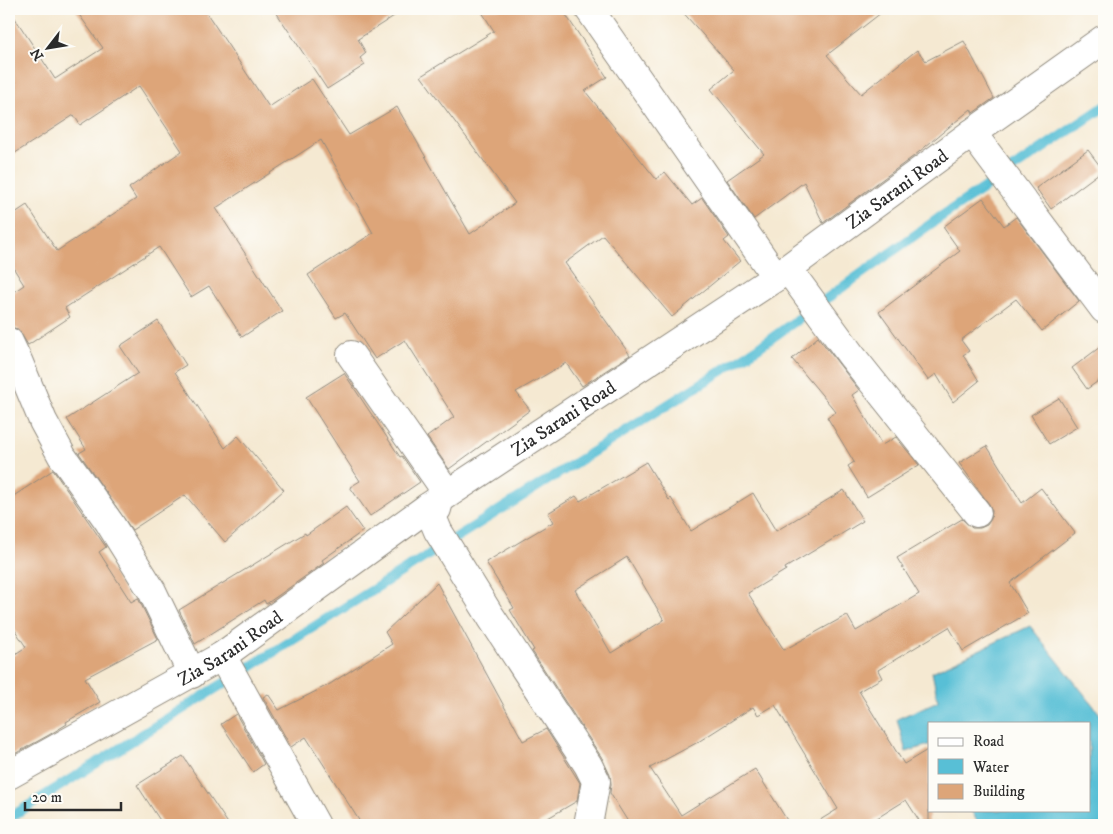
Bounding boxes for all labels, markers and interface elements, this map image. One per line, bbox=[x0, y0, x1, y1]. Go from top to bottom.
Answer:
north arrow bbox=[22, 22, 72, 72]
text: N bbox=[27, 44, 48, 64]
street label: Zia Sarani Road bbox=[842, 144, 953, 235]
street label: Zia Sarani Road bbox=[507, 376, 621, 462]
street label: Zia Sarani Road bbox=[174, 606, 288, 691]
legend bbox=[928, 722, 1090, 812]
text: Road bbox=[973, 732, 1005, 751]
text: Water bbox=[972, 758, 1009, 777]
scale bar bbox=[25, 779, 121, 811]
text: Building bbox=[973, 782, 1025, 801]
text: 20 m bbox=[32, 788, 62, 807]

